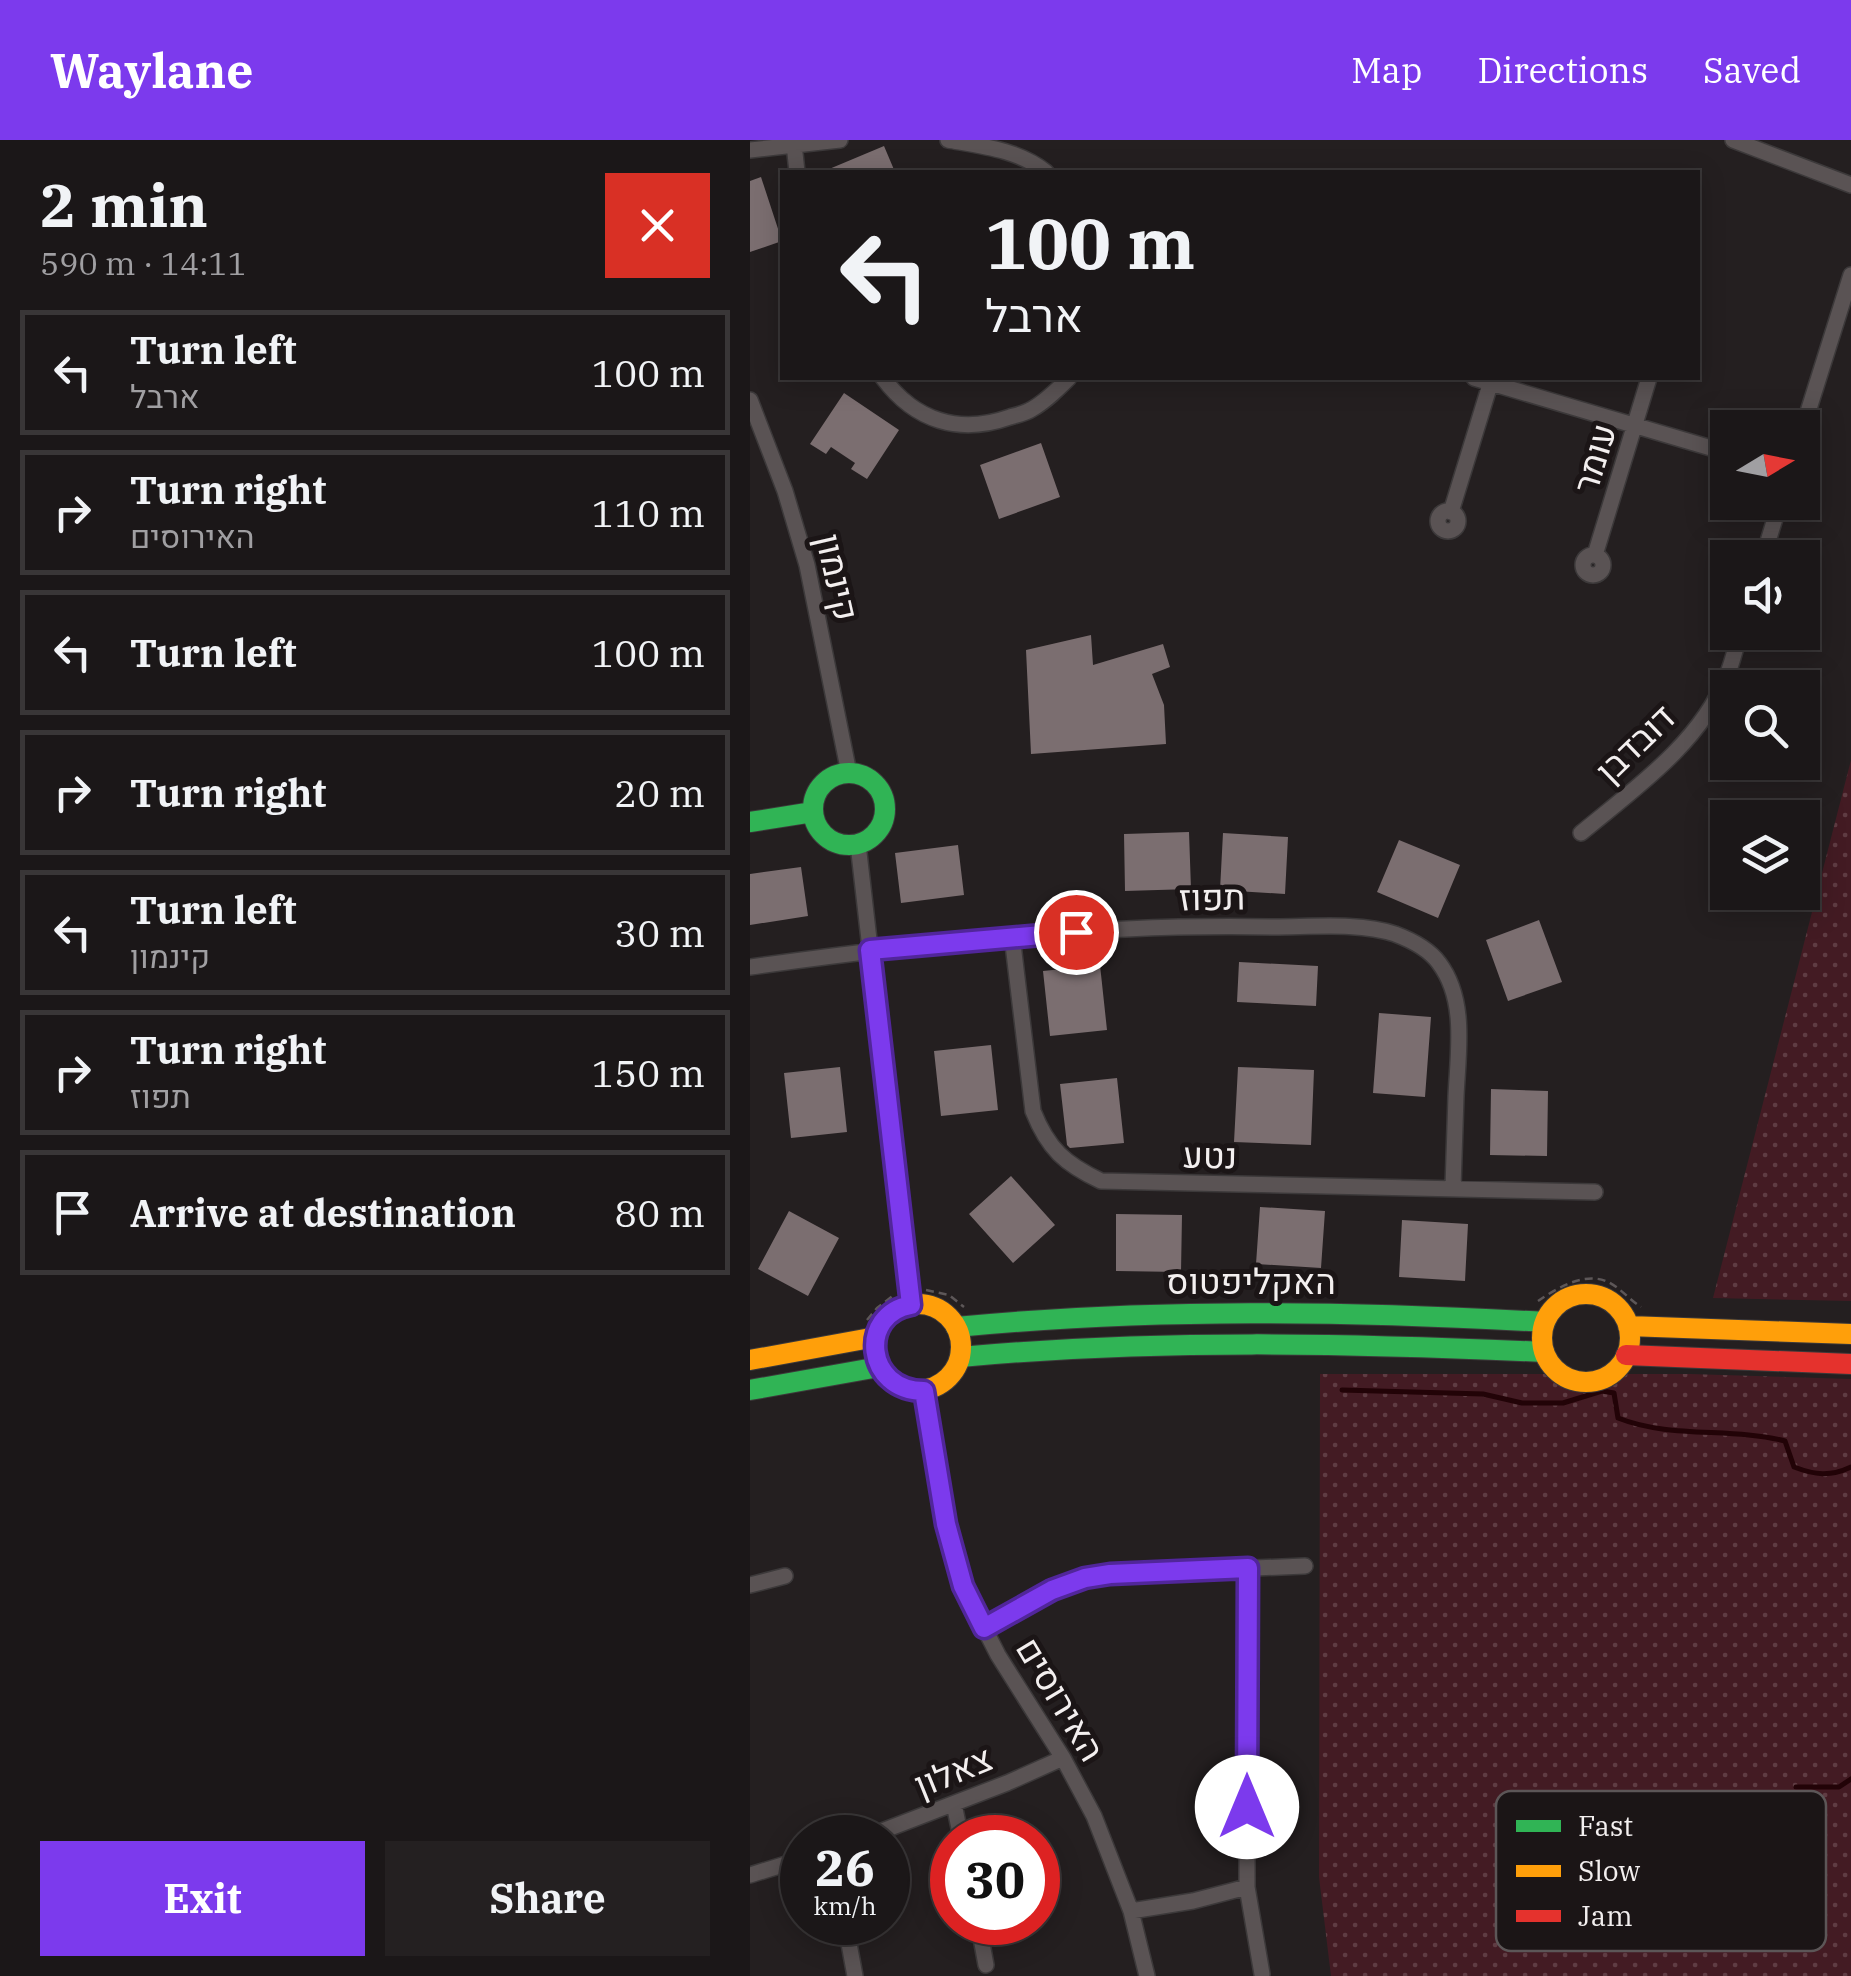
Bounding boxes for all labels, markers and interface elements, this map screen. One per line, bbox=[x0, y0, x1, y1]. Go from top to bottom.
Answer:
text: Waylane bbox=[50, 39, 253, 101]
text: Map bbox=[1351, 47, 1422, 93]
text: Directions bbox=[1477, 47, 1648, 93]
text: Saved bbox=[1703, 47, 1801, 93]
text: 2 min bbox=[40, 165, 208, 244]
button: close bbox=[605, 173, 710, 278]
text: 100 m bbox=[985, 197, 1195, 288]
icon: left bbox=[820, 210, 950, 340]
text: 590 m · 14:11 bbox=[40, 242, 247, 284]
text: ארבל bbox=[985, 286, 1083, 344]
text: Turn left bbox=[130, 325, 297, 374]
icon: left bbox=[45, 345, 100, 400]
text: 100 m bbox=[592, 348, 705, 397]
text: ארבל bbox=[130, 375, 200, 417]
north arrow bbox=[1710, 410, 1820, 520]
map controls bbox=[1710, 410, 1820, 910]
street label: עומר bbox=[1562, 418, 1626, 498]
text: Turn right bbox=[130, 465, 326, 514]
icon: right bbox=[45, 485, 100, 540]
text: 110 m bbox=[592, 488, 705, 537]
text: האירוסים bbox=[130, 515, 255, 557]
street label: קינמון bbox=[806, 529, 870, 625]
button: sound bbox=[1710, 540, 1820, 650]
icon: left bbox=[45, 625, 100, 680]
text: Turn left bbox=[130, 628, 297, 677]
text: 100 m bbox=[592, 628, 705, 677]
button: search bbox=[1710, 670, 1820, 780]
street label: דובדבן bbox=[1585, 694, 1685, 792]
icon: right bbox=[45, 765, 100, 820]
text: Turn right bbox=[130, 768, 326, 817]
text: 20 m bbox=[614, 768, 705, 817]
button: layers bbox=[1710, 800, 1820, 910]
street label: תפוז bbox=[1178, 873, 1246, 921]
text: Turn left bbox=[130, 885, 297, 934]
pin bbox=[1034, 890, 1119, 975]
icon: left bbox=[45, 905, 100, 960]
icon: arrive bbox=[1049, 905, 1104, 960]
text: 30 m bbox=[614, 908, 705, 957]
text: קינמון bbox=[130, 935, 210, 977]
text: Turn right bbox=[130, 1025, 326, 1074]
icon: right bbox=[45, 1045, 100, 1100]
text: 150 m bbox=[592, 1048, 705, 1097]
text: תפוז bbox=[130, 1075, 191, 1117]
street label: נטע bbox=[1182, 1132, 1238, 1178]
icon: arrive bbox=[45, 1185, 100, 1240]
text: Arrive at destination bbox=[130, 1188, 516, 1237]
text: 80 m bbox=[614, 1188, 705, 1237]
street label: האקליפטוס bbox=[1166, 1258, 1336, 1304]
street label: האירוסים bbox=[1006, 1629, 1116, 1769]
street label: צאלון bbox=[907, 1735, 999, 1807]
position arrow bbox=[1195, 1755, 1299, 1859]
legend bbox=[1496, 1791, 1826, 1951]
text: Fast bbox=[1578, 1807, 1633, 1844]
speed limit sign: 30 bbox=[930, 1815, 1060, 1945]
text: 26 bbox=[815, 1835, 875, 1900]
button: Exit bbox=[40, 1841, 365, 1956]
button: Share bbox=[385, 1841, 710, 1956]
text: Slow bbox=[1578, 1852, 1640, 1889]
text: km/h bbox=[813, 1889, 877, 1922]
text: Jam bbox=[1578, 1897, 1633, 1934]

